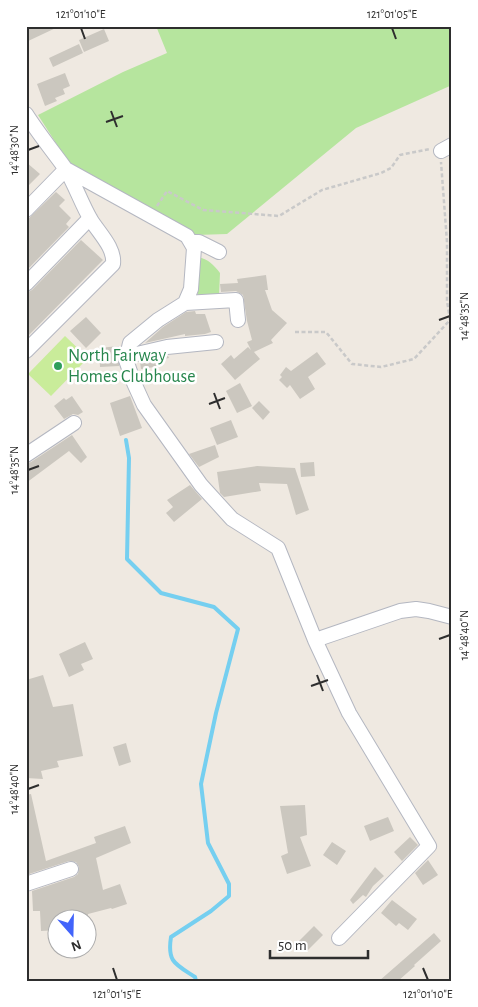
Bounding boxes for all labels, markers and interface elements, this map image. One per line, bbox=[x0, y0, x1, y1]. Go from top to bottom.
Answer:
text: 121°01'10"E bbox=[56, 8, 106, 20]
text: 121°01'05"E bbox=[367, 8, 417, 20]
text: 14°48'30"N bbox=[8, 125, 20, 175]
text: 14°48'35"N bbox=[458, 292, 470, 340]
place label: North Fairway Homes Clubhouse bbox=[68, 347, 196, 386]
marker: North Fairway Homes Clubhouse bbox=[52, 360, 64, 372]
text: 14°48'35"N bbox=[8, 446, 20, 494]
text: 14°48'40"N bbox=[458, 610, 470, 660]
text: 14°48'40"N bbox=[8, 764, 20, 814]
north arrow bbox=[48, 910, 98, 960]
scale bar bbox=[270, 927, 368, 959]
text: N bbox=[69, 937, 83, 954]
text: 50 m bbox=[278, 938, 307, 953]
text: 121°01'15"E bbox=[93, 988, 141, 1000]
text: 121°01'10"E bbox=[403, 988, 453, 1000]

